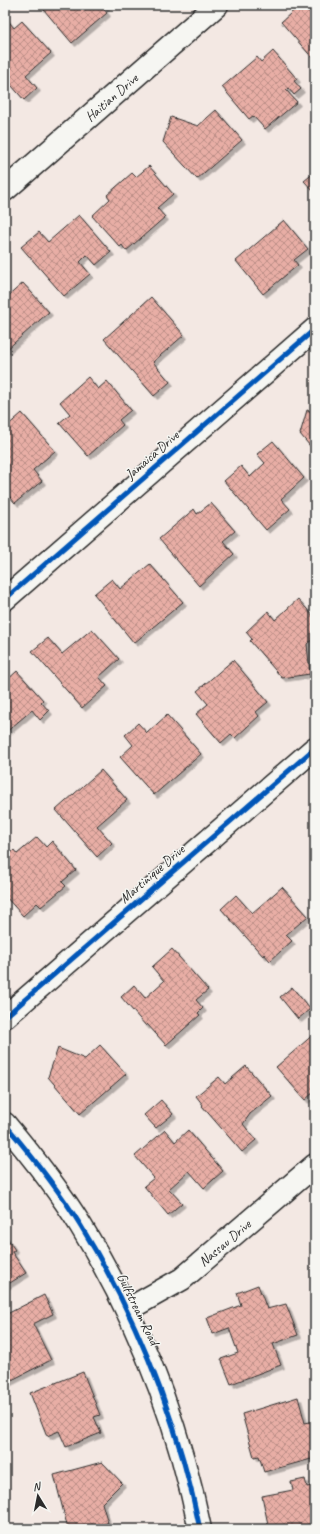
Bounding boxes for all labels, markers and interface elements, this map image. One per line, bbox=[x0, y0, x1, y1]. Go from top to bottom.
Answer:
street label: Haitian Drive bbox=[81, 69, 142, 125]
street label: Jamaica Drive bbox=[121, 426, 183, 484]
street label: Martinique Drive bbox=[116, 840, 189, 907]
street label: Nassau Drive bbox=[195, 1215, 255, 1270]
street label: Gulfstream Road bbox=[113, 1270, 164, 1350]
north arrow bbox=[18, 1476, 58, 1516]
text: N bbox=[32, 1478, 43, 1494]

